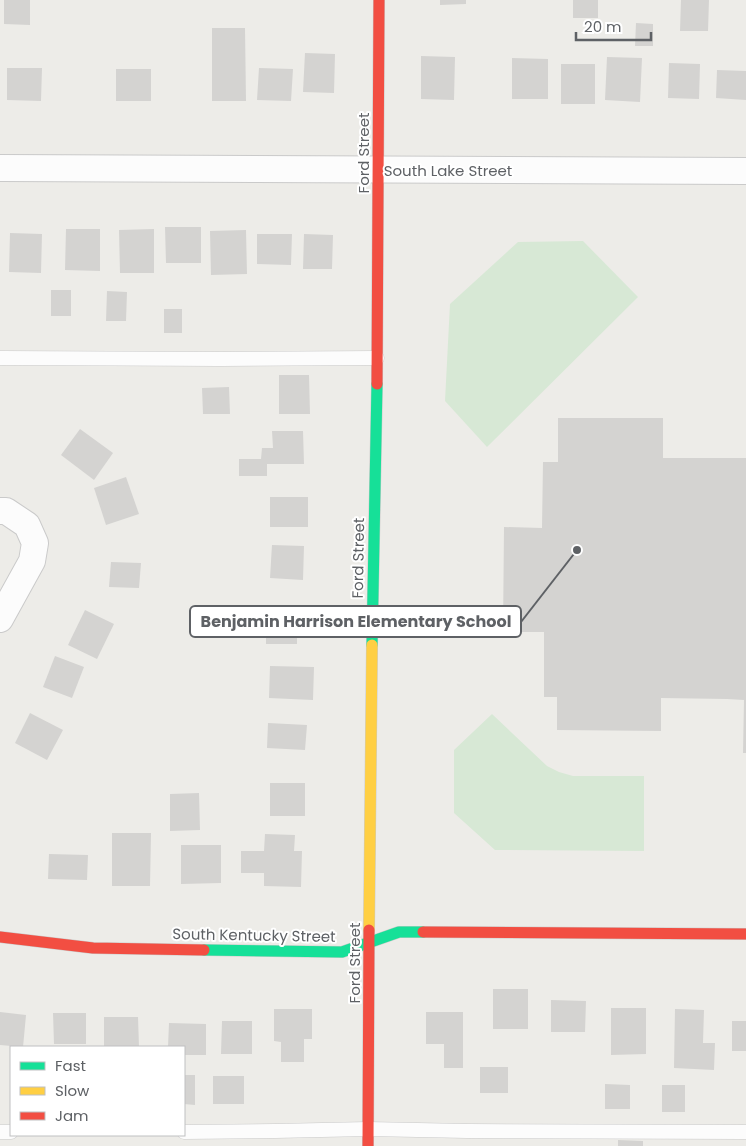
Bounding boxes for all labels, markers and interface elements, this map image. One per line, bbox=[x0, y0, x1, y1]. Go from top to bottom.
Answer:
scale bar bbox=[576, 10, 651, 42]
text: 20 m bbox=[584, 16, 622, 37]
street label: Ford Street bbox=[353, 113, 374, 193]
street label: South Lake Street bbox=[384, 160, 512, 181]
street label: Ford Street bbox=[347, 517, 369, 599]
callout: Benjamin Harrison Elementary School bbox=[190, 606, 521, 637]
text: Benjamin Harrison Elementary School bbox=[201, 610, 511, 633]
street label: South Kentucky Street bbox=[172, 923, 336, 947]
street label: Ford Street bbox=[344, 923, 365, 1003]
legend bbox=[10, 1046, 185, 1136]
text: Fast bbox=[55, 1055, 86, 1076]
text: Slow bbox=[55, 1080, 90, 1101]
text: Jam bbox=[55, 1105, 89, 1126]

